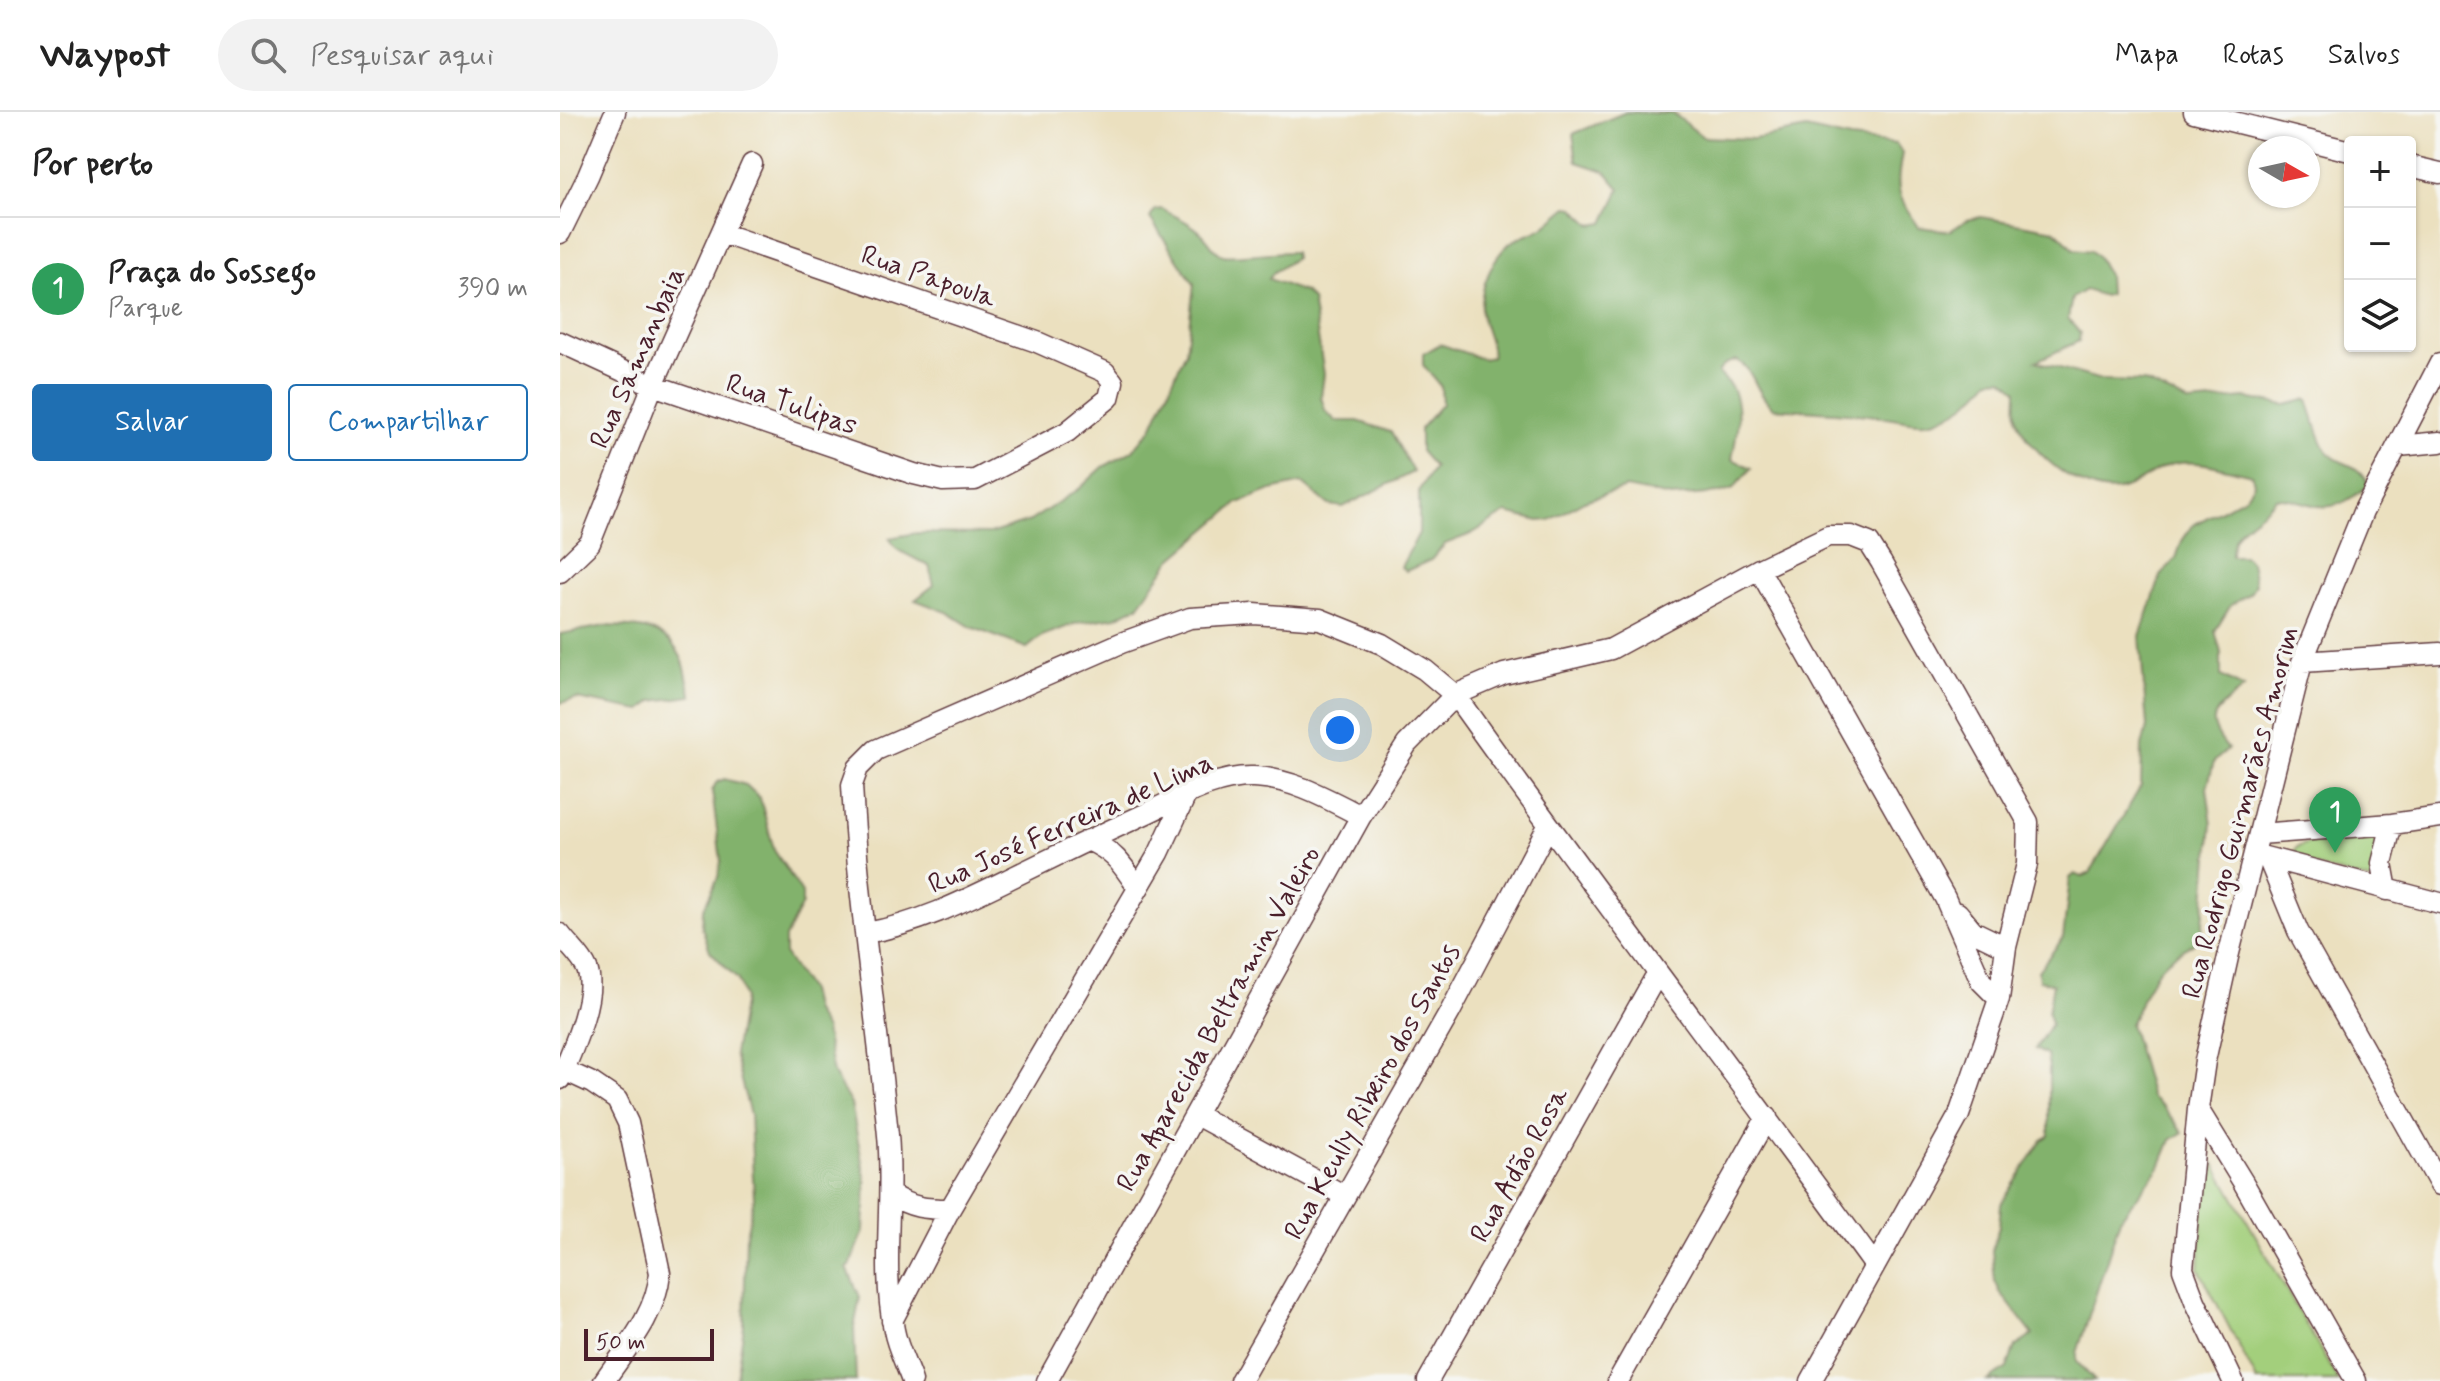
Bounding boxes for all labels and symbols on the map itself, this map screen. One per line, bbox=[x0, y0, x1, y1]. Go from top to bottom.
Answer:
north arrow bbox=[2248, 136, 2320, 208]
street label: Rua Papoula bbox=[856, 237, 1001, 318]
street label: Rua Samanbaia bbox=[582, 261, 695, 455]
street label: Rua Tulipas bbox=[721, 366, 862, 445]
street label: Rua Rodrigo Guimarães Amorim bbox=[2174, 622, 2309, 1003]
your location bbox=[1320, 710, 1360, 750]
street label: Rua José Ferreira de Lima bbox=[923, 745, 1219, 904]
pin: 1 bbox=[2309, 787, 2361, 853]
street label: Rua Aparecida Beltramin Valeiro bbox=[1108, 840, 1332, 1200]
street label: Rua Keully Ribeiro dos Santos bbox=[1276, 937, 1470, 1247]
street label: Rua Adão Rosa bbox=[1462, 1081, 1578, 1249]
scale bar bbox=[584, 1325, 714, 1361]

